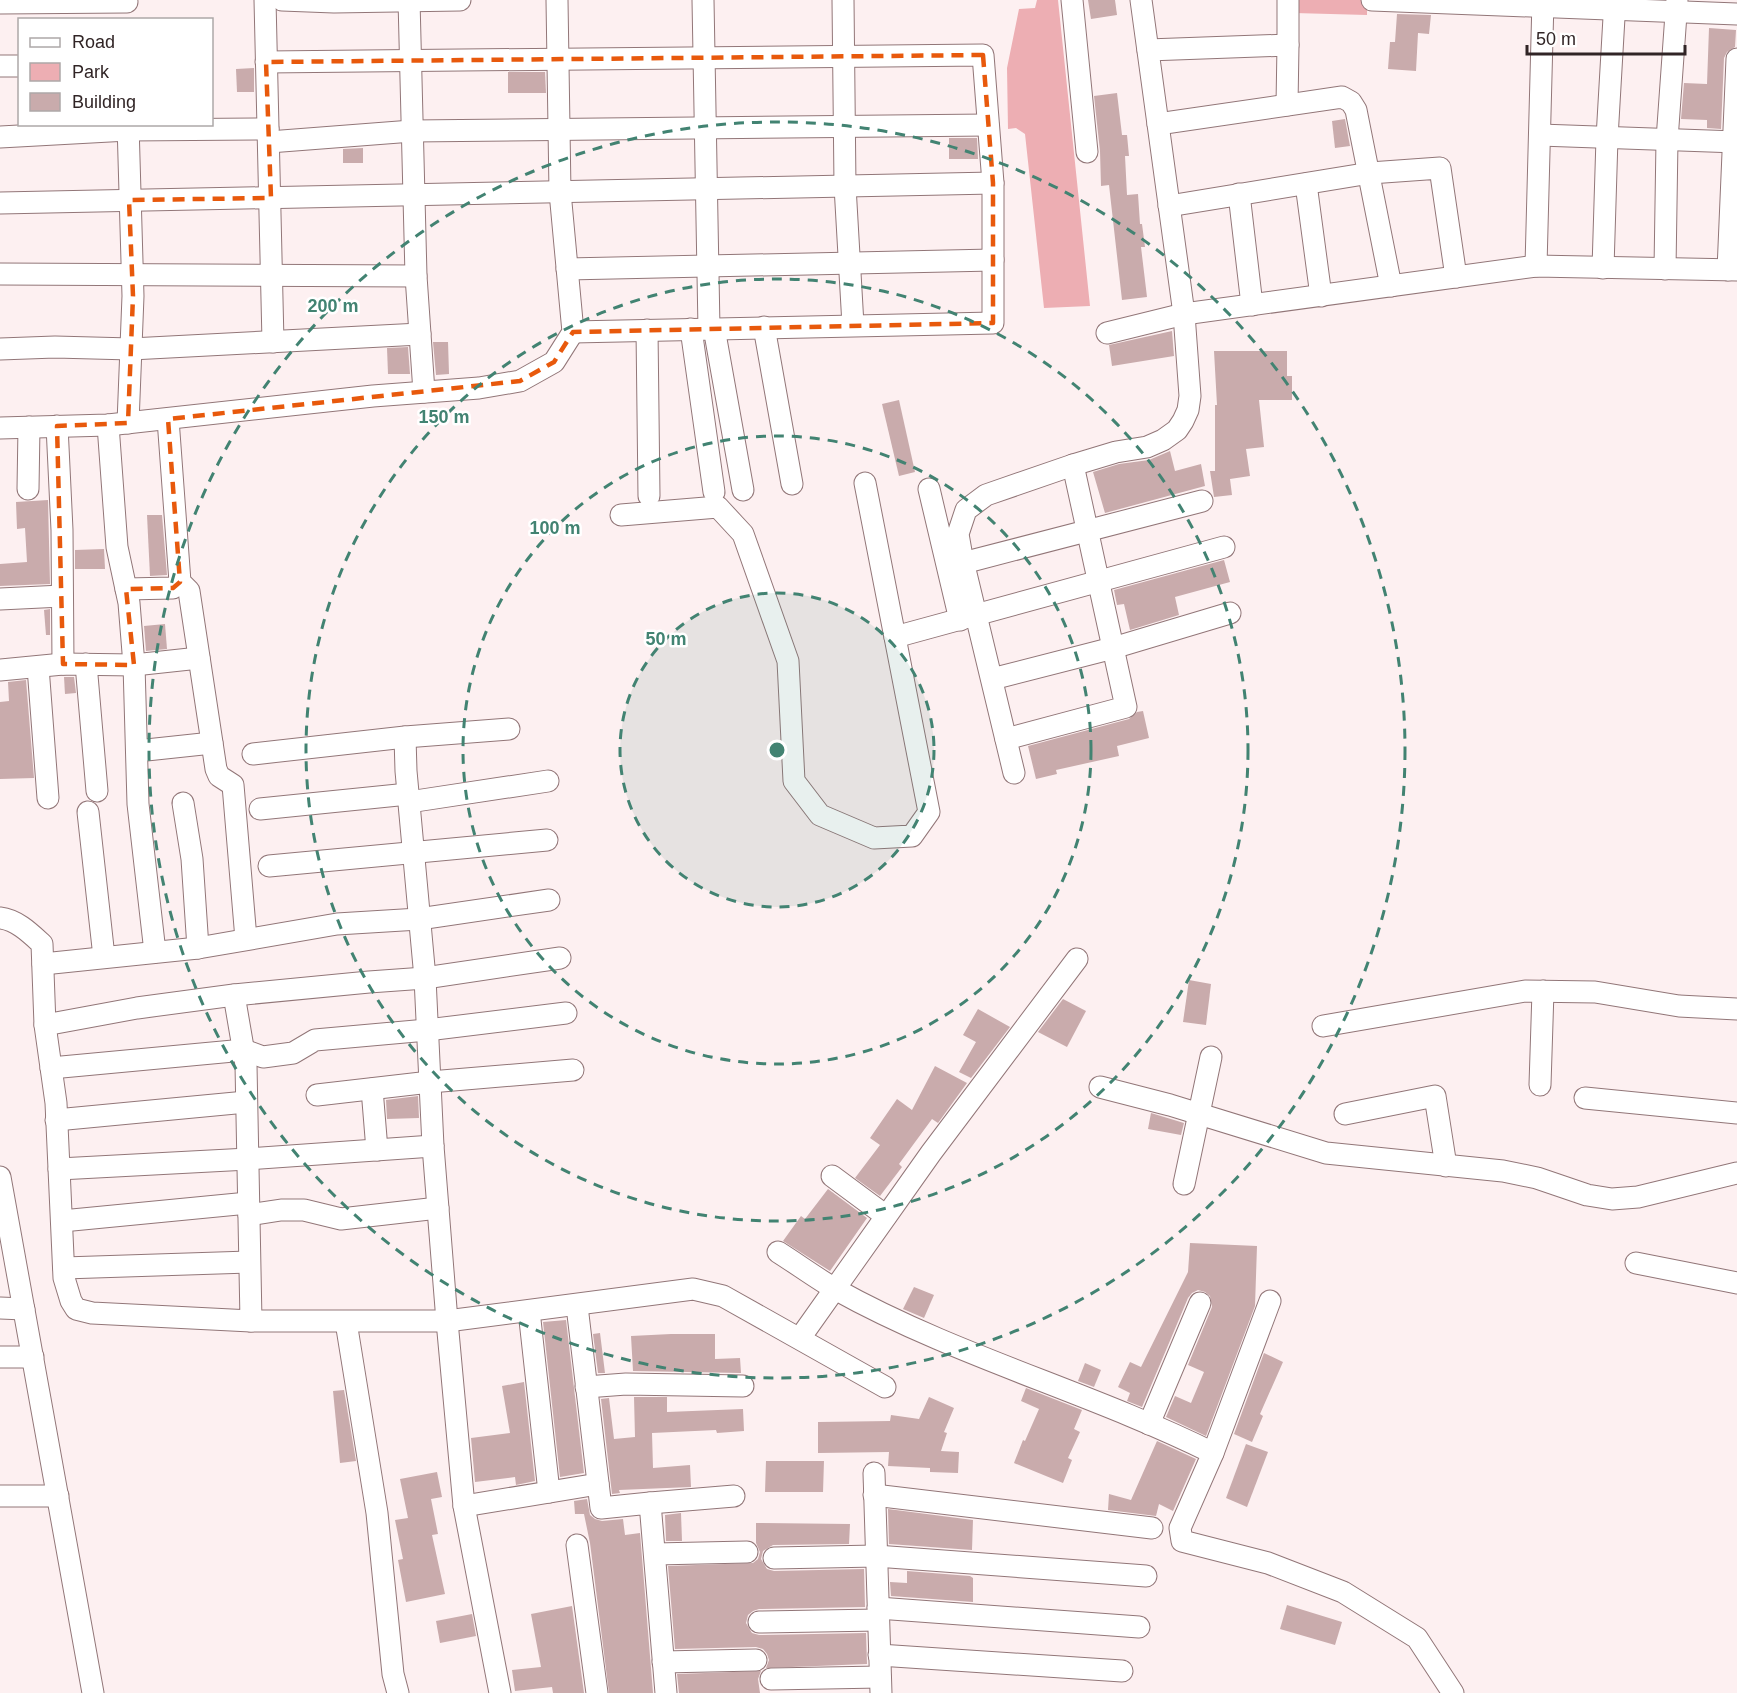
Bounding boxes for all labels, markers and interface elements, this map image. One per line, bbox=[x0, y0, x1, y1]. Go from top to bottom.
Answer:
legend bbox=[18, 18, 213, 126]
scale bar bbox=[1527, 18, 1684, 56]
text: 50 m bbox=[1536, 29, 1576, 49]
text: Road bbox=[72, 32, 115, 52]
text: Park bbox=[72, 62, 110, 82]
text: Building bbox=[72, 92, 136, 112]
text: 200 m bbox=[307, 296, 359, 316]
text: 150 m bbox=[418, 407, 470, 427]
text: 100 m bbox=[529, 518, 581, 538]
text: 50 m bbox=[645, 629, 687, 649]
centre of rings bbox=[767, 740, 787, 760]

